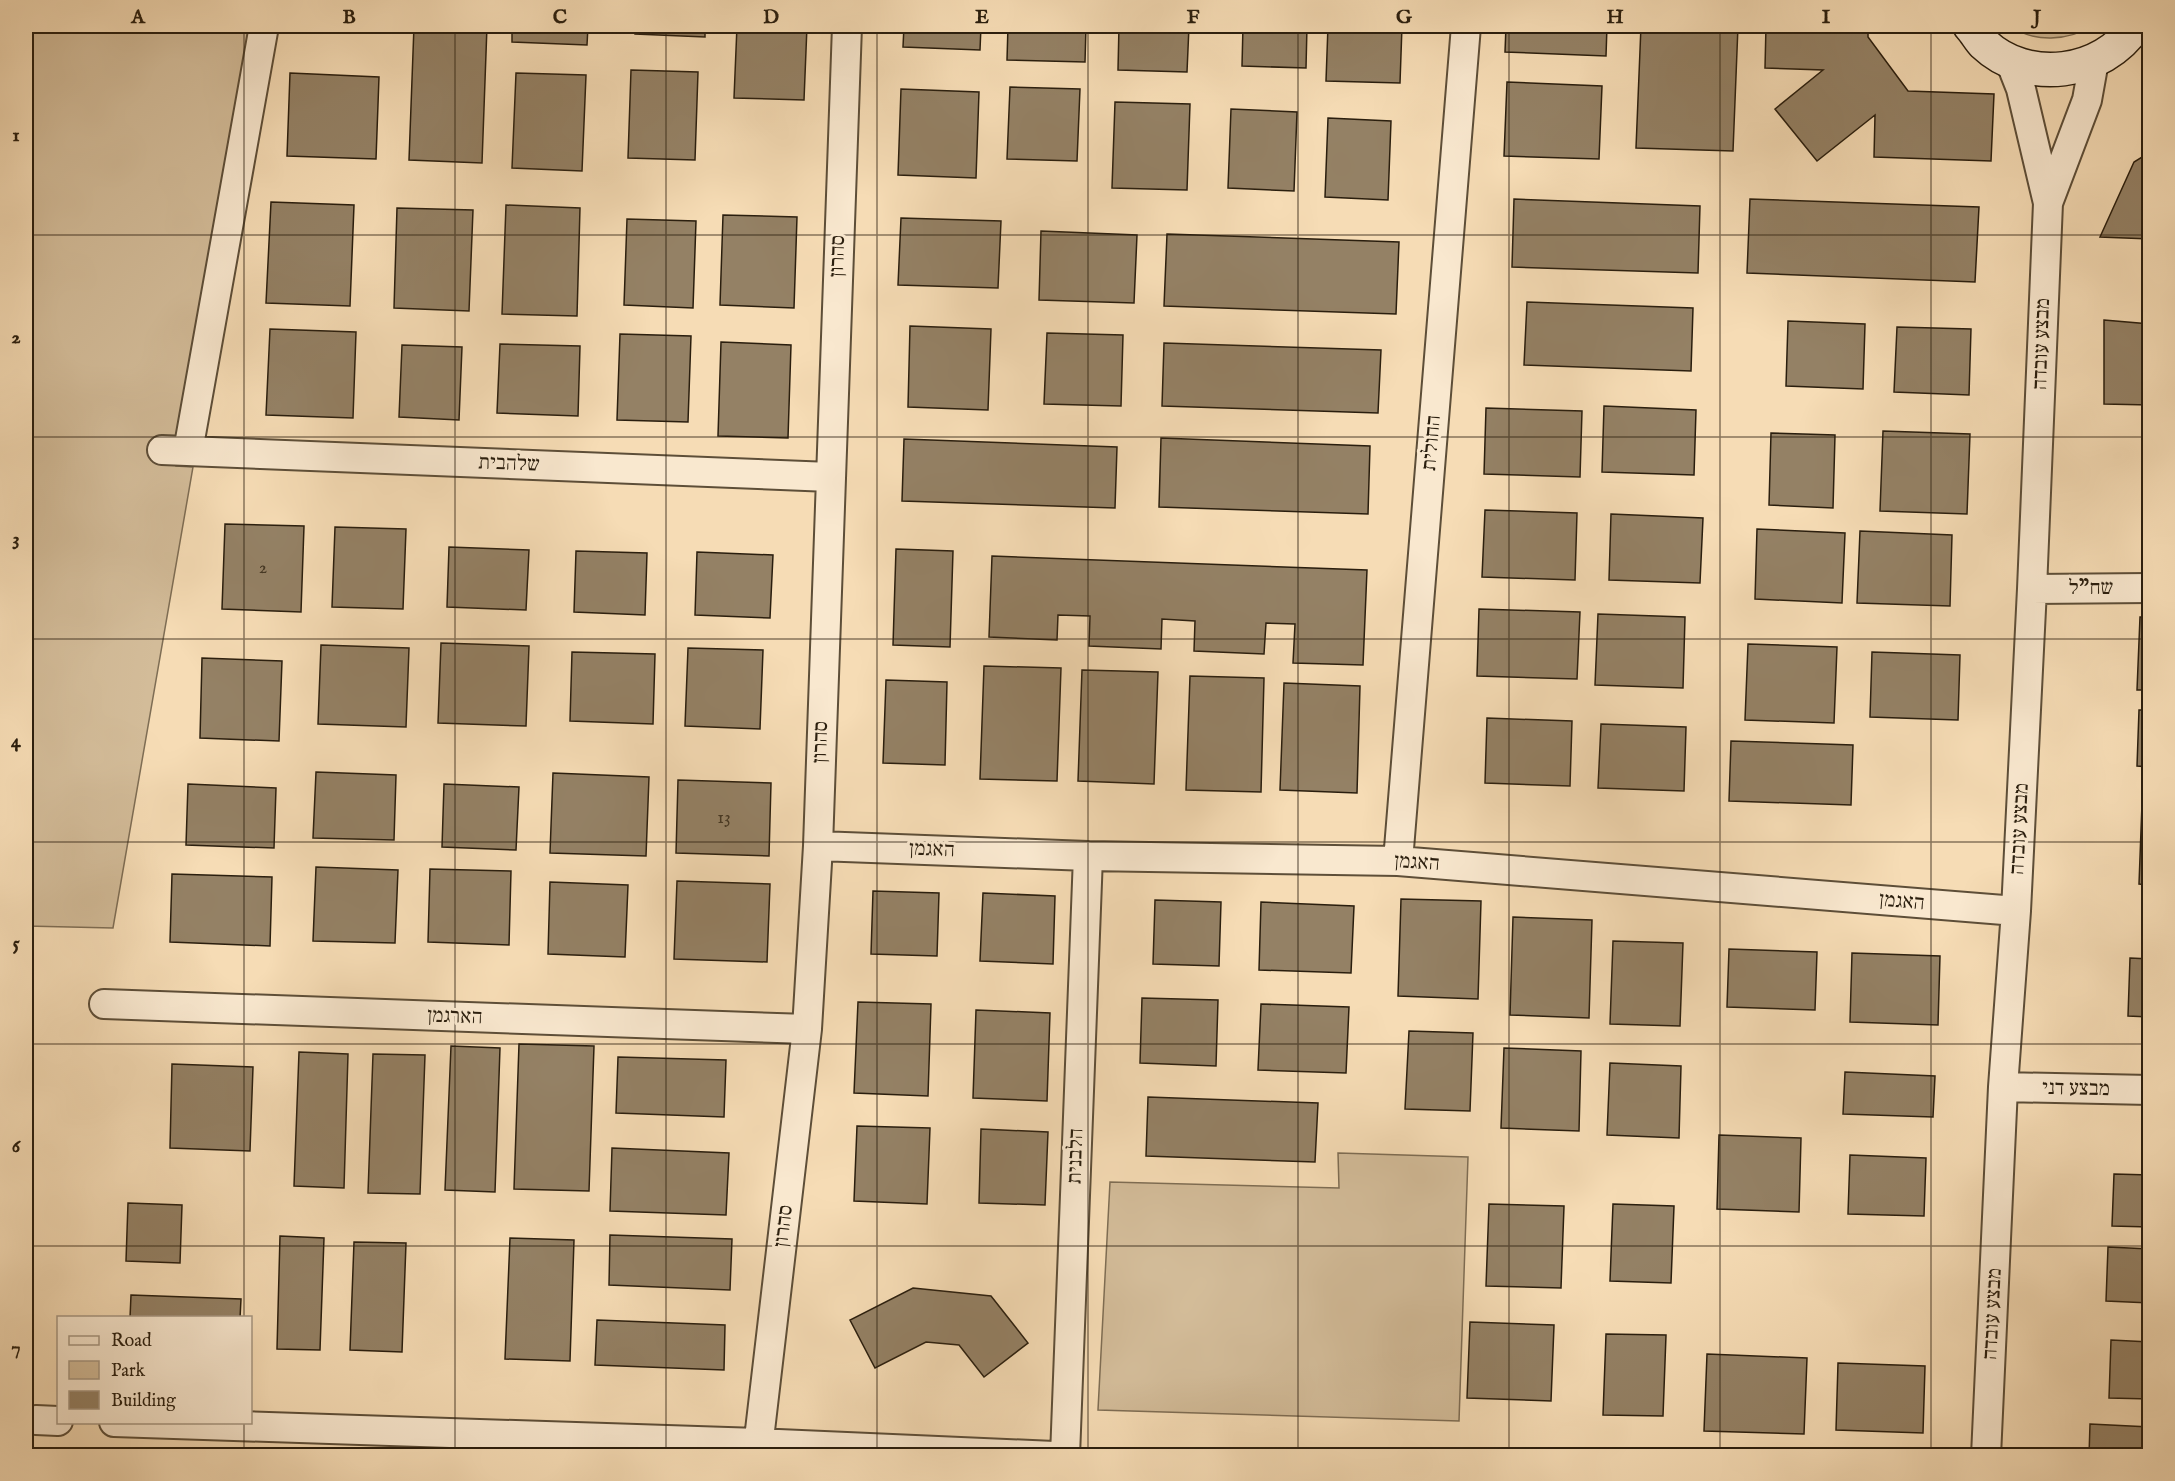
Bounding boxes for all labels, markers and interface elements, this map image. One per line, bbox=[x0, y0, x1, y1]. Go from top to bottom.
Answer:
text: A bbox=[130, 5, 146, 30]
text: B bbox=[342, 5, 356, 30]
text: C bbox=[553, 5, 567, 30]
text: D bbox=[763, 5, 779, 30]
text: E bbox=[975, 5, 989, 30]
text: F bbox=[1187, 5, 1200, 30]
text: G bbox=[1396, 5, 1413, 30]
text: H bbox=[1606, 5, 1624, 30]
text: I bbox=[1822, 5, 1831, 30]
text: J bbox=[2030, 5, 2042, 30]
text: 1 bbox=[12, 123, 20, 148]
street label: סהרון bbox=[824, 234, 852, 278]
street label: מבצע עובדה bbox=[2027, 297, 2057, 391]
text: 2 bbox=[11, 325, 21, 350]
street label: החולית bbox=[1416, 414, 1448, 472]
street label: שלהבית bbox=[478, 449, 540, 479]
text: 3 bbox=[12, 527, 20, 552]
house number: 2 bbox=[259, 557, 267, 580]
street label: שח"ל bbox=[2068, 575, 2114, 602]
street label: סהרון bbox=[807, 720, 835, 764]
text: 4 bbox=[11, 729, 22, 754]
street label: מבצע עובדה bbox=[2004, 782, 2036, 876]
house number: 13 bbox=[717, 807, 731, 830]
street label: האגמן bbox=[909, 836, 955, 864]
street label: האגמן bbox=[1393, 848, 1441, 878]
street label: האגמן bbox=[1878, 887, 1926, 917]
text: 5 bbox=[12, 931, 20, 956]
street label: הארגמן bbox=[427, 1003, 483, 1031]
street label: מבצע דני bbox=[2042, 1075, 2110, 1103]
street label: הלבנית bbox=[1062, 1128, 1090, 1184]
text: 6 bbox=[12, 1134, 22, 1159]
street label: סהרון bbox=[768, 1203, 800, 1249]
street label: מבצע עובדה bbox=[1977, 1267, 2009, 1361]
legend bbox=[57, 1316, 252, 1424]
text: Road bbox=[111, 1330, 152, 1353]
text: 7 bbox=[11, 1336, 21, 1361]
text: Park bbox=[111, 1360, 146, 1383]
text: Building bbox=[111, 1390, 176, 1413]

